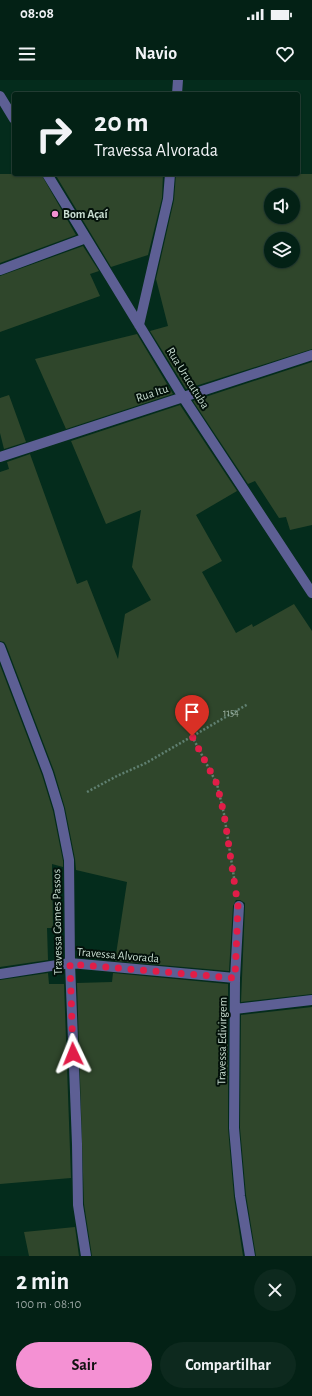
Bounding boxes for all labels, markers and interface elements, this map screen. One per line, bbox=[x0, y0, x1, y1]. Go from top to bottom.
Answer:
text: 08:08 bbox=[20, 6, 54, 21]
icon: menu bbox=[16, 43, 38, 65]
icon: heart bbox=[274, 43, 296, 65]
text: Navio bbox=[135, 45, 177, 63]
icon: right bbox=[28, 108, 80, 160]
text: 20 m bbox=[94, 109, 149, 137]
text: Travessa Alvorada bbox=[94, 142, 218, 160]
map controls bbox=[264, 188, 300, 268]
button: sound bbox=[264, 188, 300, 224]
place label: Bom Açaí bbox=[63, 208, 108, 220]
marker: Bom Açaí bbox=[50, 209, 60, 219]
button: layers bbox=[264, 232, 300, 268]
street label: Rua Urucutuba bbox=[164, 345, 212, 411]
street label: Rua Itu bbox=[134, 382, 170, 404]
pin bbox=[175, 695, 209, 736]
icon: arrive bbox=[181, 701, 203, 723]
house number: 1154 bbox=[223, 708, 239, 718]
street label: Travessa Gomes Passos bbox=[50, 869, 64, 975]
street label: Travessa Alvorada bbox=[76, 945, 160, 965]
street label: Travessa Edivirgem bbox=[215, 997, 229, 1085]
position arrow bbox=[52, 1033, 94, 1075]
button: close bbox=[254, 1269, 296, 1311]
text: 2 min bbox=[16, 1270, 69, 1294]
text: 100 m · 08:10 bbox=[16, 1298, 81, 1311]
button: Sair bbox=[16, 1342, 152, 1388]
button: Compartilhar bbox=[160, 1342, 296, 1388]

